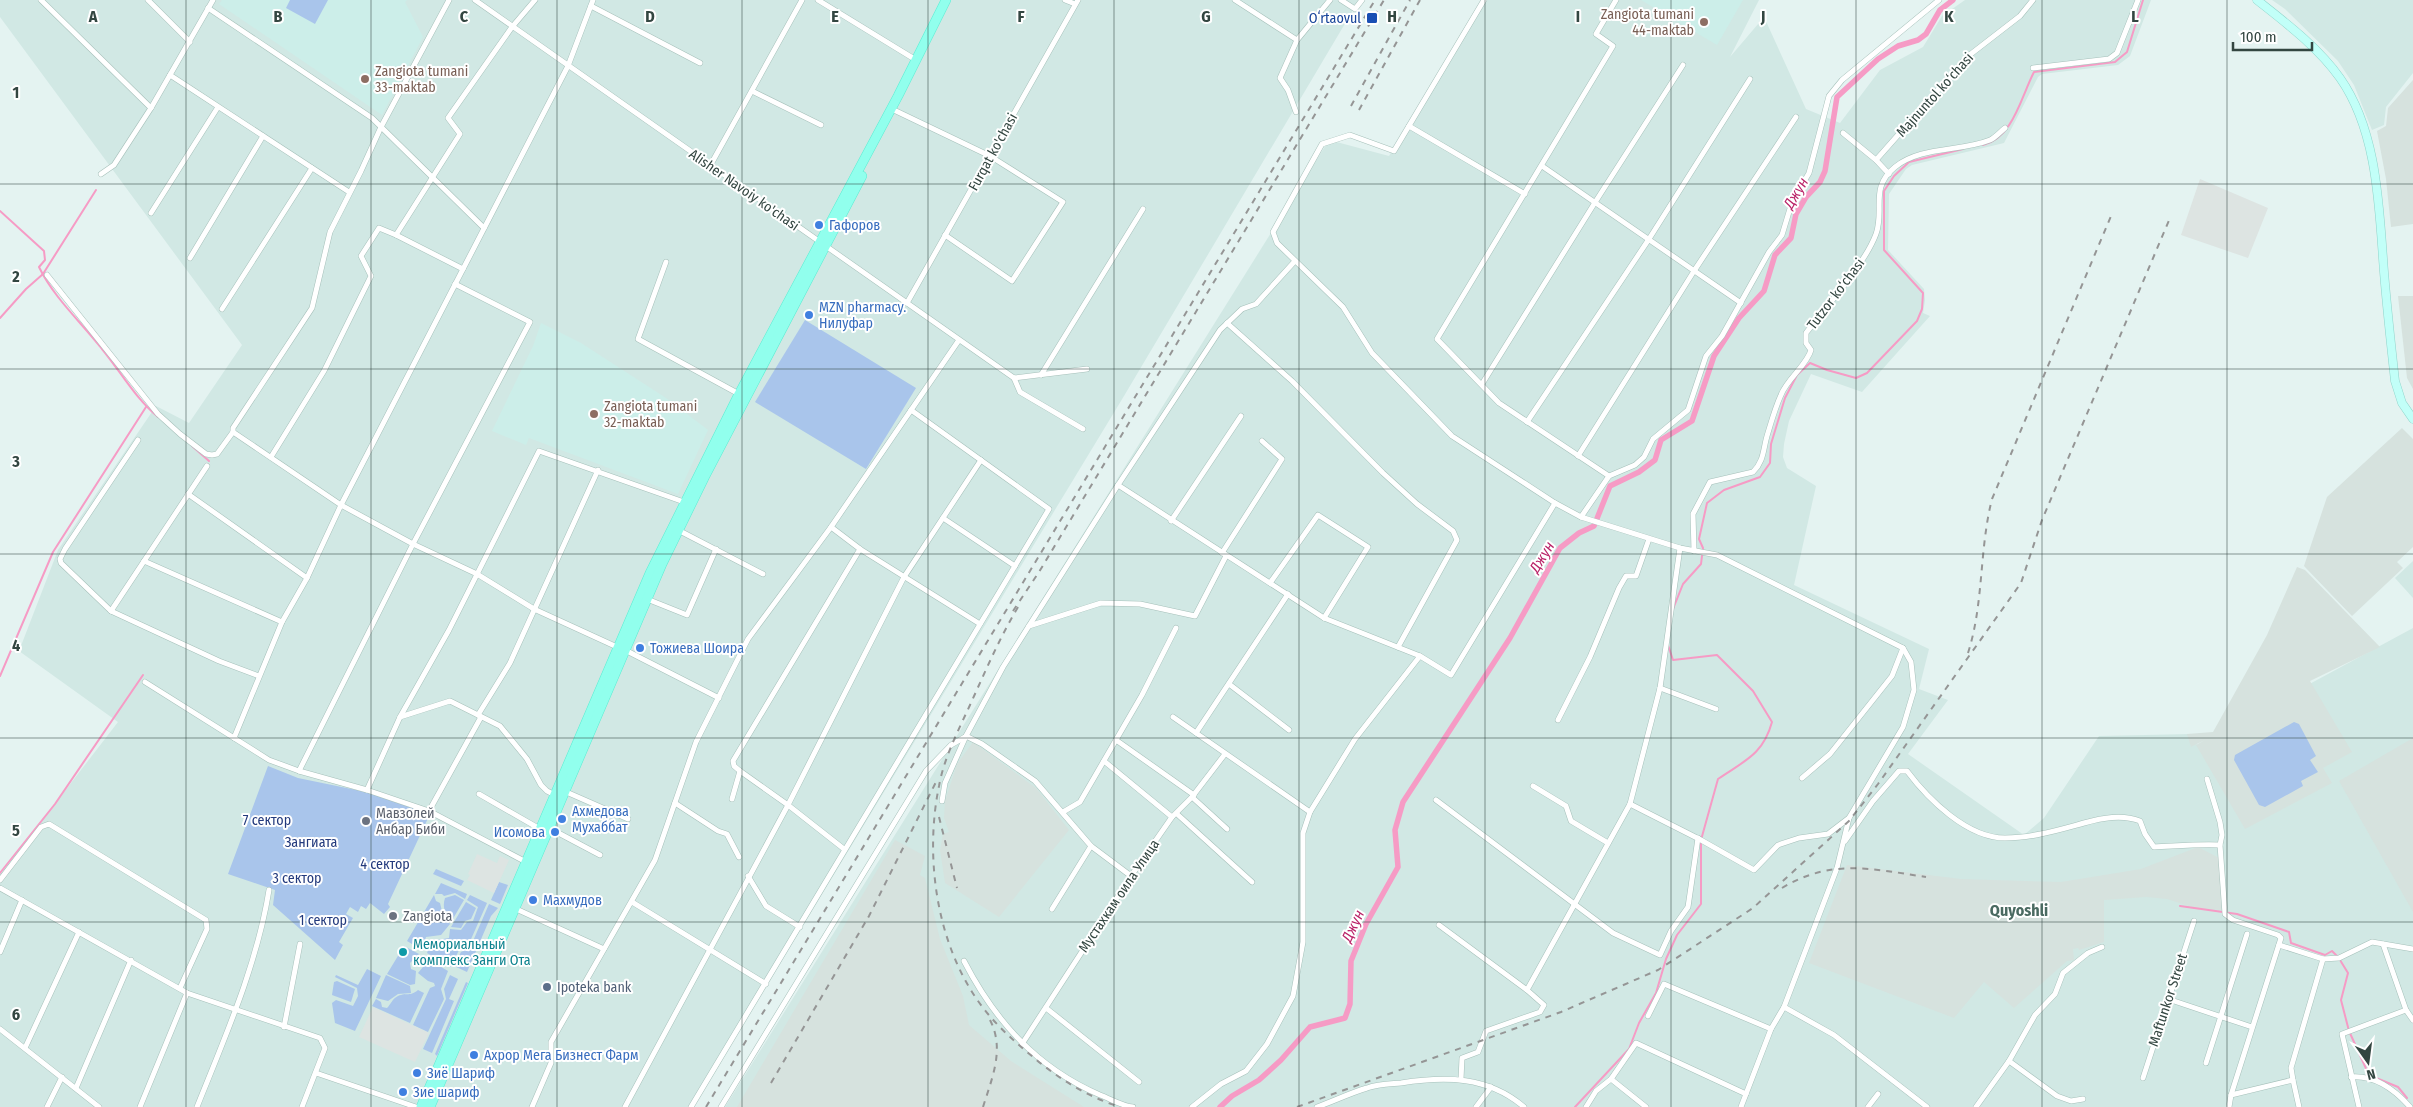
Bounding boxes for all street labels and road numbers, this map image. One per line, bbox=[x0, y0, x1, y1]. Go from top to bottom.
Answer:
street label: Majnuntol ko‘chasi bbox=[1893, 50, 1977, 140]
street label: Furqat ko'chasi bbox=[965, 110, 1021, 194]
street label: Alisher Navoiy ko'chasi bbox=[686, 146, 802, 234]
street label: Tutzor ko‘chasi bbox=[1804, 255, 1868, 333]
street label: Мустахкам оила Улица bbox=[1075, 836, 1163, 956]
street label: Maftunkor Street bbox=[2145, 951, 2191, 1049]

